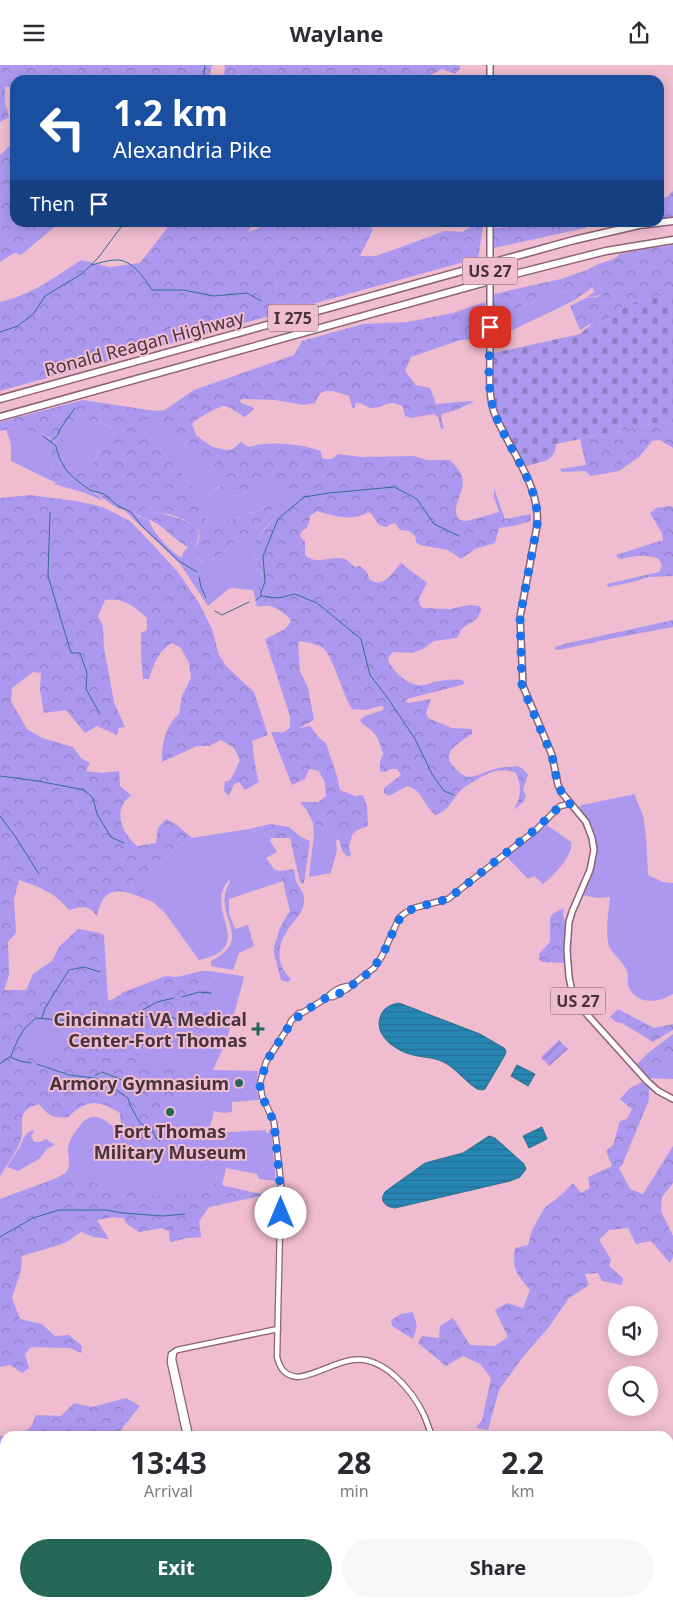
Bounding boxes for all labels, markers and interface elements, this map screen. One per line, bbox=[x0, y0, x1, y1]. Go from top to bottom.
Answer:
text: Waylane bbox=[290, 18, 383, 48]
icon: menu bbox=[20, 19, 48, 47]
icon: share bbox=[625, 19, 653, 47]
text: 1.2 km bbox=[113, 89, 228, 136]
icon: left bbox=[30, 95, 95, 160]
text: Alexandria Pike bbox=[113, 134, 272, 164]
icon: arrive bbox=[85, 190, 113, 218]
text: Then bbox=[30, 191, 75, 217]
road number: US 27 bbox=[462, 257, 518, 285]
street label: Ronald Reagan Highway bbox=[42, 305, 247, 381]
road number: I 275 bbox=[268, 305, 318, 331]
pin bbox=[469, 306, 511, 348]
icon: arrive bbox=[476, 313, 504, 341]
road number: US 27 bbox=[550, 987, 606, 1014]
place label: Cincinnati VA Medical Center-Fort Thomas bbox=[54, 1007, 247, 1052]
marker: Cincinnati VA Medical Center-Fort Thomas bbox=[251, 1022, 265, 1036]
place label: Armory Gymnasium bbox=[50, 1071, 229, 1095]
marker: Armory Gymnasium bbox=[233, 1077, 245, 1089]
marker: Fort Thomas Military Museum bbox=[164, 1106, 176, 1118]
place label: Fort Thomas Military Museum bbox=[94, 1119, 246, 1164]
position arrow bbox=[254, 1186, 306, 1238]
map controls bbox=[608, 1306, 658, 1416]
button: sound bbox=[608, 1306, 658, 1356]
button: search bbox=[608, 1366, 658, 1416]
text: 13:43 bbox=[130, 1442, 207, 1483]
text: 28 bbox=[337, 1442, 371, 1483]
text: 2.2 bbox=[501, 1442, 544, 1483]
text: Arrival bbox=[144, 1480, 193, 1502]
text: min bbox=[340, 1480, 369, 1502]
text: km bbox=[511, 1480, 534, 1502]
button: Exit bbox=[20, 1539, 332, 1597]
button: Share bbox=[342, 1539, 654, 1597]

